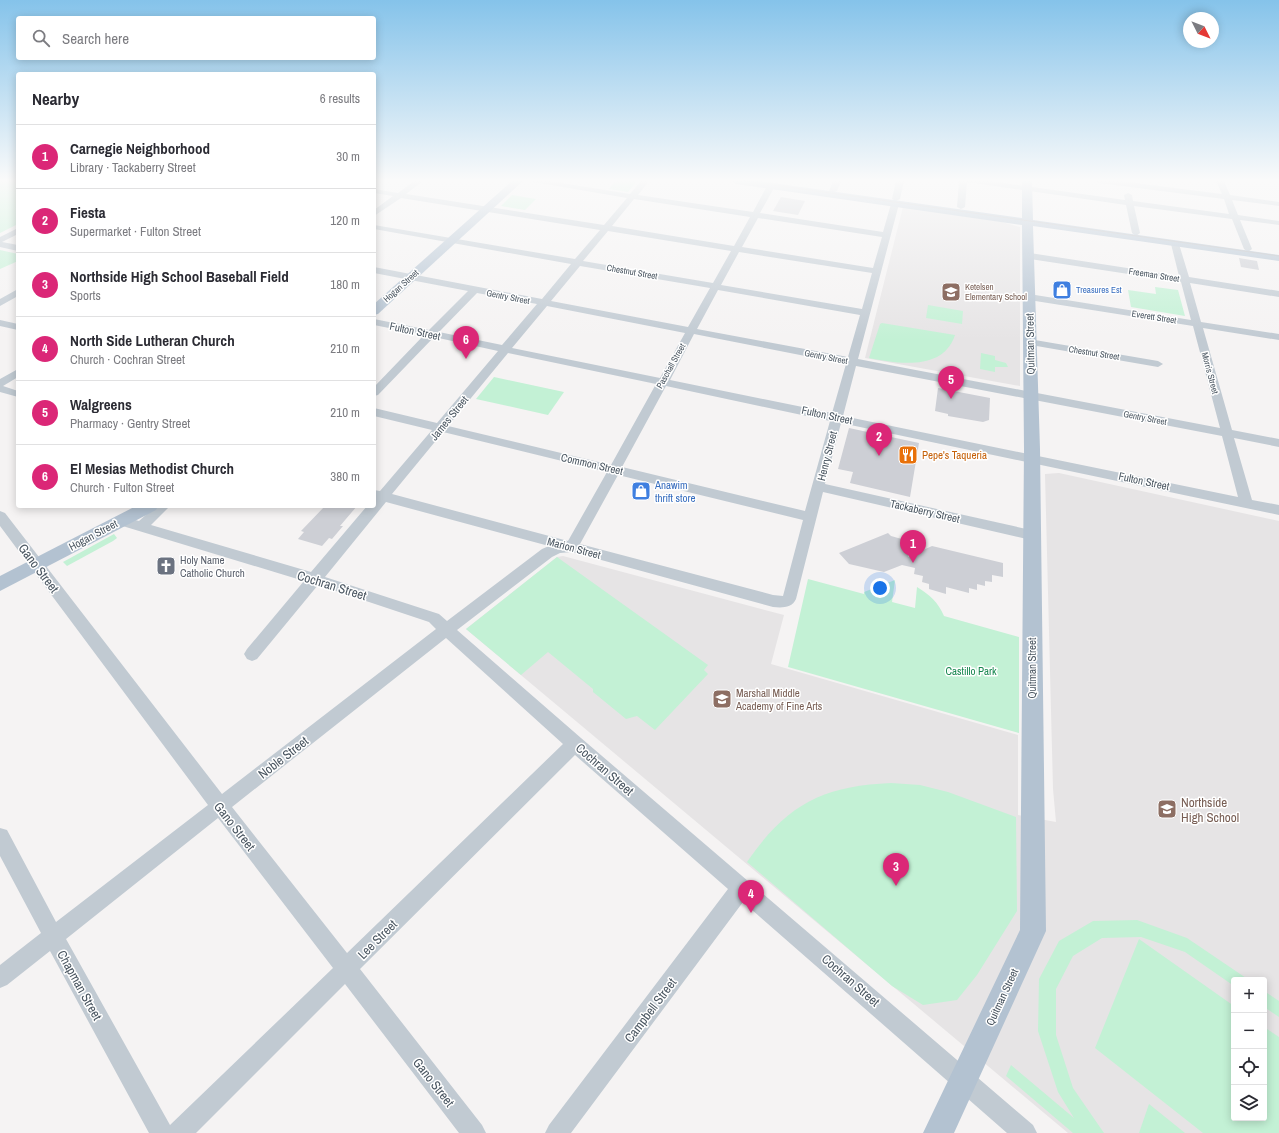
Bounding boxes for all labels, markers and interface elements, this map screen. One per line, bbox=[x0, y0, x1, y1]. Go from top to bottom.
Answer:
north arrow bbox=[1183, 12, 1219, 48]
search box bbox=[16, 16, 376, 60]
icon: search bbox=[30, 27, 52, 49]
text: Search here bbox=[62, 28, 129, 49]
text: Nearby bbox=[32, 87, 79, 110]
text: 6 results bbox=[320, 90, 360, 107]
text: Carnegie Neighborhood bbox=[70, 138, 210, 159]
text: 1 bbox=[42, 148, 48, 165]
text: 30 m bbox=[336, 148, 360, 165]
text: Library · Tackaberry Street bbox=[70, 159, 196, 176]
text: Fiesta bbox=[70, 202, 106, 223]
text: 2 bbox=[42, 212, 48, 229]
text: 120 m bbox=[330, 212, 360, 229]
text: Supermarket · Fulton Street bbox=[70, 223, 201, 240]
street label: Chestnut Street bbox=[606, 262, 658, 282]
street label: Freeman Street bbox=[1128, 265, 1180, 285]
text: Northside High School Baseball Field bbox=[70, 266, 289, 287]
street label: Hogan Street bbox=[381, 267, 421, 305]
text: 3 bbox=[42, 276, 48, 293]
text: 180 m bbox=[330, 276, 360, 293]
shop icon: Treasures Est bbox=[1051, 279, 1073, 301]
school or university icon: Ketelsen Elementary School bbox=[940, 281, 962, 303]
place label: Ketelsen Elementary School bbox=[965, 281, 1027, 303]
place label: Treasures Est bbox=[1076, 284, 1122, 296]
text: Sports bbox=[70, 287, 101, 304]
street label: Gentry Street bbox=[485, 287, 531, 307]
street label: Everett Street bbox=[1131, 308, 1177, 326]
street label: Quitman Street bbox=[1022, 313, 1038, 375]
street label: Fulton Street bbox=[388, 319, 442, 343]
pin: 6 bbox=[453, 326, 479, 359]
text: North Side Lutheran Church bbox=[70, 330, 235, 351]
text: 4 bbox=[42, 340, 48, 357]
text: 210 m bbox=[330, 340, 360, 357]
street label: Paschall Street bbox=[654, 341, 688, 391]
street label: Chestnut Street bbox=[1068, 343, 1120, 363]
street label: Gentry Street bbox=[803, 347, 849, 367]
text: Church · Cochran Street bbox=[70, 351, 185, 368]
street label: Morris Street bbox=[1199, 351, 1221, 395]
pin: 5 bbox=[938, 366, 964, 399]
street label: James Street bbox=[427, 393, 471, 443]
text: Walgreens bbox=[70, 394, 132, 415]
street label: Fulton Street bbox=[800, 403, 854, 427]
text: 5 bbox=[42, 404, 48, 421]
text: 210 m bbox=[330, 404, 360, 421]
street label: Gentry Street bbox=[1122, 408, 1168, 428]
text: Pharmacy · Gentry Street bbox=[70, 415, 190, 432]
pin: 2 bbox=[866, 423, 892, 456]
street label: Henry Street bbox=[814, 429, 840, 482]
restaurant icon: Pepe's Taqueria bbox=[897, 444, 919, 466]
place label: Pepe's Taqueria bbox=[922, 448, 987, 462]
street label: Common Street bbox=[560, 450, 625, 478]
text: El Mesias Methodist Church bbox=[70, 458, 234, 479]
text: 6 bbox=[42, 468, 48, 485]
text: 380 m bbox=[330, 468, 360, 485]
street label: Fulton Street bbox=[1117, 469, 1171, 493]
place label: Anawim thrift store bbox=[654, 478, 696, 505]
text: Church · Fulton Street bbox=[70, 479, 174, 496]
shop icon: Anawim thrift store bbox=[630, 480, 652, 502]
street label: Tackaberry Street bbox=[889, 496, 962, 526]
street label: Hogan Street bbox=[66, 516, 120, 554]
pin: 1 bbox=[900, 530, 926, 563]
street label: Marion Street bbox=[546, 534, 603, 562]
street label: Gano Street bbox=[15, 540, 63, 596]
place label: Holy Name Catholic Church bbox=[180, 553, 245, 580]
church icon: Holy Name Catholic Church bbox=[155, 555, 177, 577]
street label: Cochran Street bbox=[295, 567, 369, 604]
your location bbox=[870, 578, 890, 598]
street label: Quitman Street bbox=[1025, 637, 1039, 699]
park label: Castillo Park bbox=[945, 664, 997, 678]
place label: Marshall Middle Academy of Fine Arts bbox=[735, 686, 823, 713]
school or university icon: Marshall Middle Academy of Fine Arts bbox=[711, 688, 733, 710]
street label: Noble Street bbox=[255, 732, 312, 782]
street label: Cochran Street bbox=[572, 739, 637, 799]
place label: Northside High School bbox=[1181, 794, 1239, 826]
street label: Gano Street bbox=[210, 798, 259, 854]
school or university icon: Northside High School bbox=[1156, 798, 1178, 820]
pin: 3 bbox=[883, 853, 909, 886]
pin: 4 bbox=[738, 880, 764, 913]
street label: Lee Street bbox=[354, 916, 401, 963]
street label: Chapman Street bbox=[53, 947, 106, 1023]
street label: Cochran Street bbox=[818, 950, 883, 1010]
street label: Quitman Street bbox=[983, 966, 1021, 1028]
street label: Campbell Street bbox=[621, 975, 680, 1046]
map controls bbox=[1231, 977, 1267, 1121]
button: + bbox=[1231, 977, 1267, 1013]
button: − bbox=[1231, 1013, 1267, 1049]
button: locate bbox=[1231, 1049, 1267, 1085]
street label: Gano Street bbox=[409, 1054, 458, 1110]
button: layers bbox=[1231, 1085, 1267, 1121]

